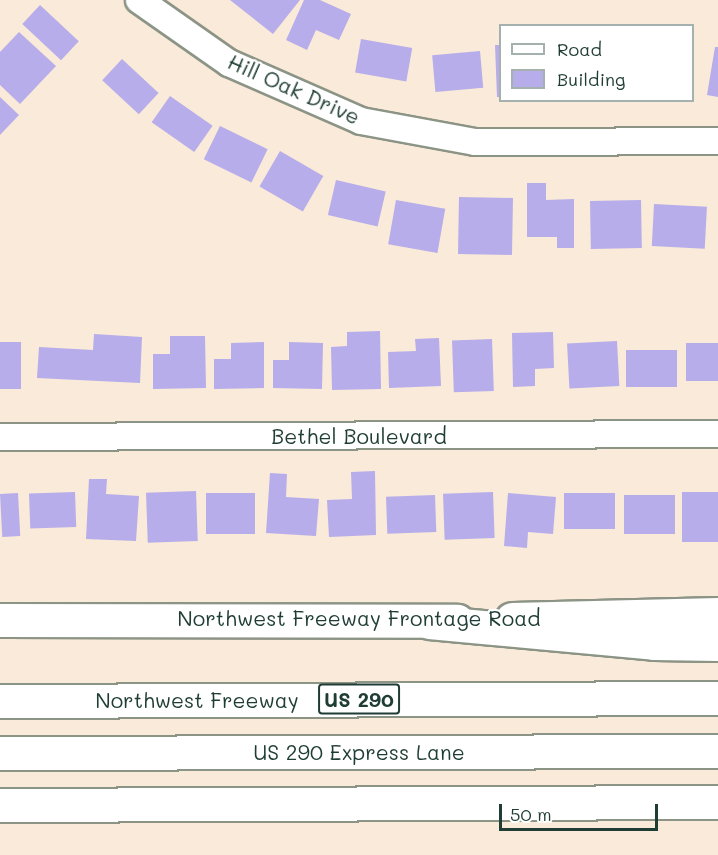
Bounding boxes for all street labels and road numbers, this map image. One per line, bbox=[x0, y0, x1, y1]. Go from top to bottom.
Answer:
street label: Hill Oak Drive bbox=[224, 49, 364, 129]
street label: Bethel Boulevard bbox=[271, 423, 447, 449]
street label: Northwest Freeway Frontage Road bbox=[177, 605, 541, 631]
road number: US 290 bbox=[317, 682, 401, 716]
street label: Northwest Freeway bbox=[95, 687, 299, 713]
street label: US 290 Express Lane bbox=[253, 739, 465, 765]

